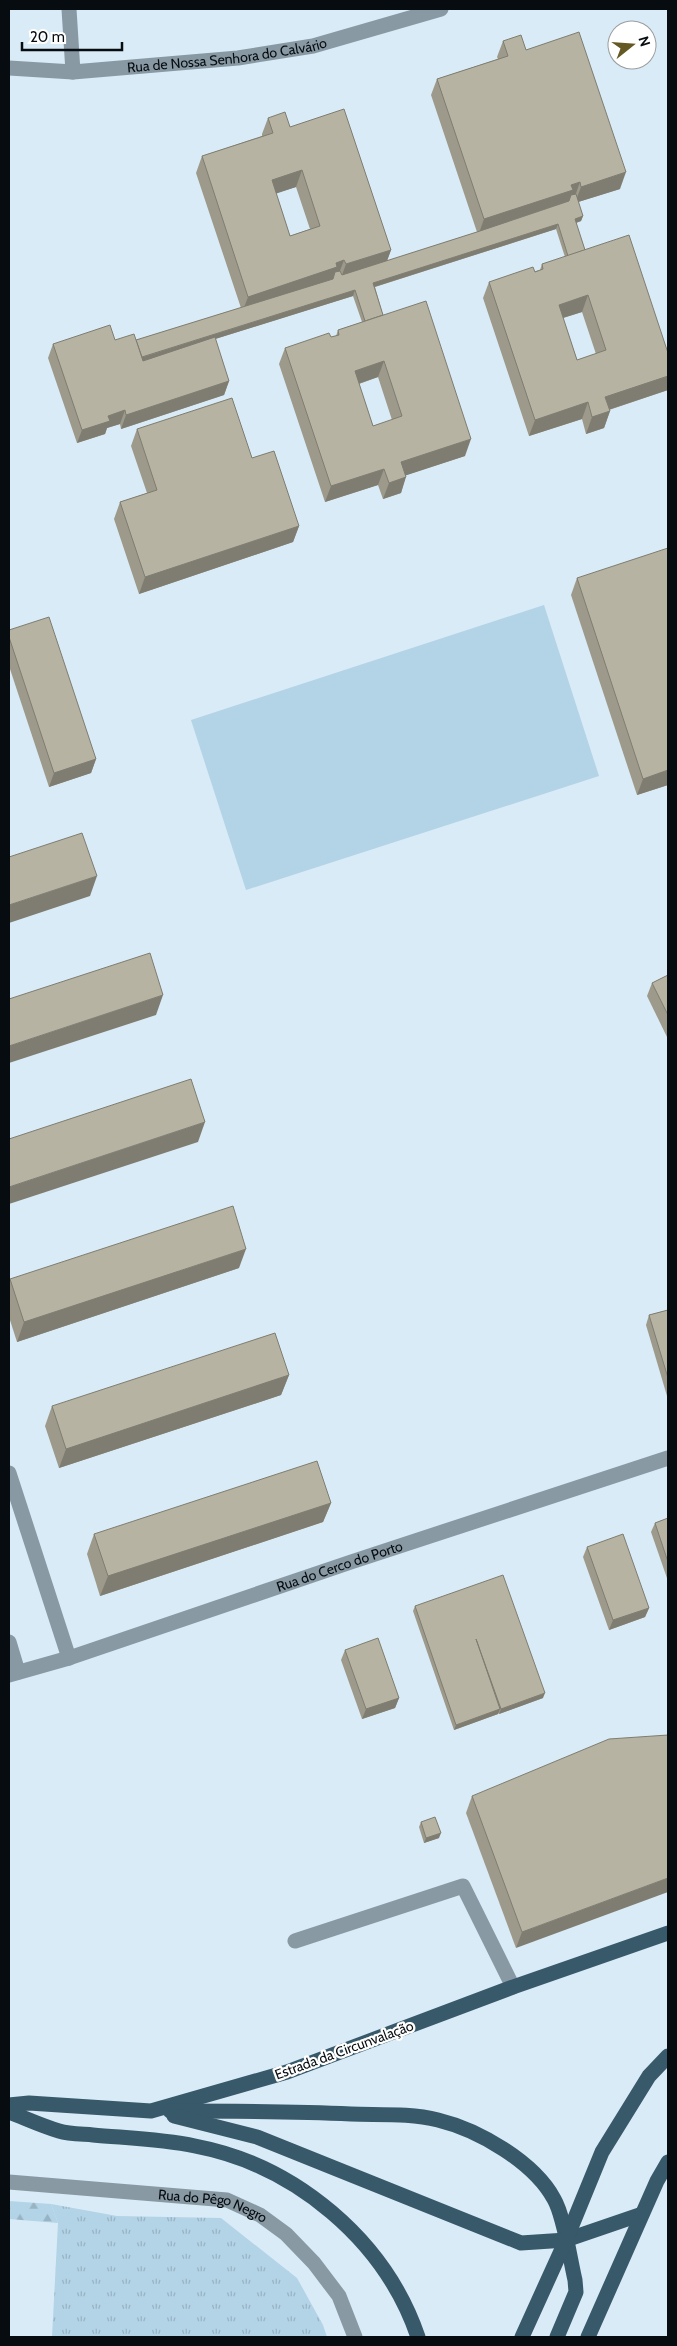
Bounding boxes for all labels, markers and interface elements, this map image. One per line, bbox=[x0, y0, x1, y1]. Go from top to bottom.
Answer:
scale bar bbox=[22, 20, 122, 52]
north arrow bbox=[607, 20, 657, 70]
text: 20 m bbox=[30, 28, 65, 46]
street label: Rua de Nossa Senhora do Calvário bbox=[126, 33, 329, 76]
text: N bbox=[634, 34, 654, 49]
street label: Rua do Cerco do Porto bbox=[274, 1537, 405, 1596]
street label: Estrada da Circunvalação bbox=[272, 2016, 416, 2084]
street label: Rua do Pêgo Negro bbox=[157, 2185, 272, 2227]

